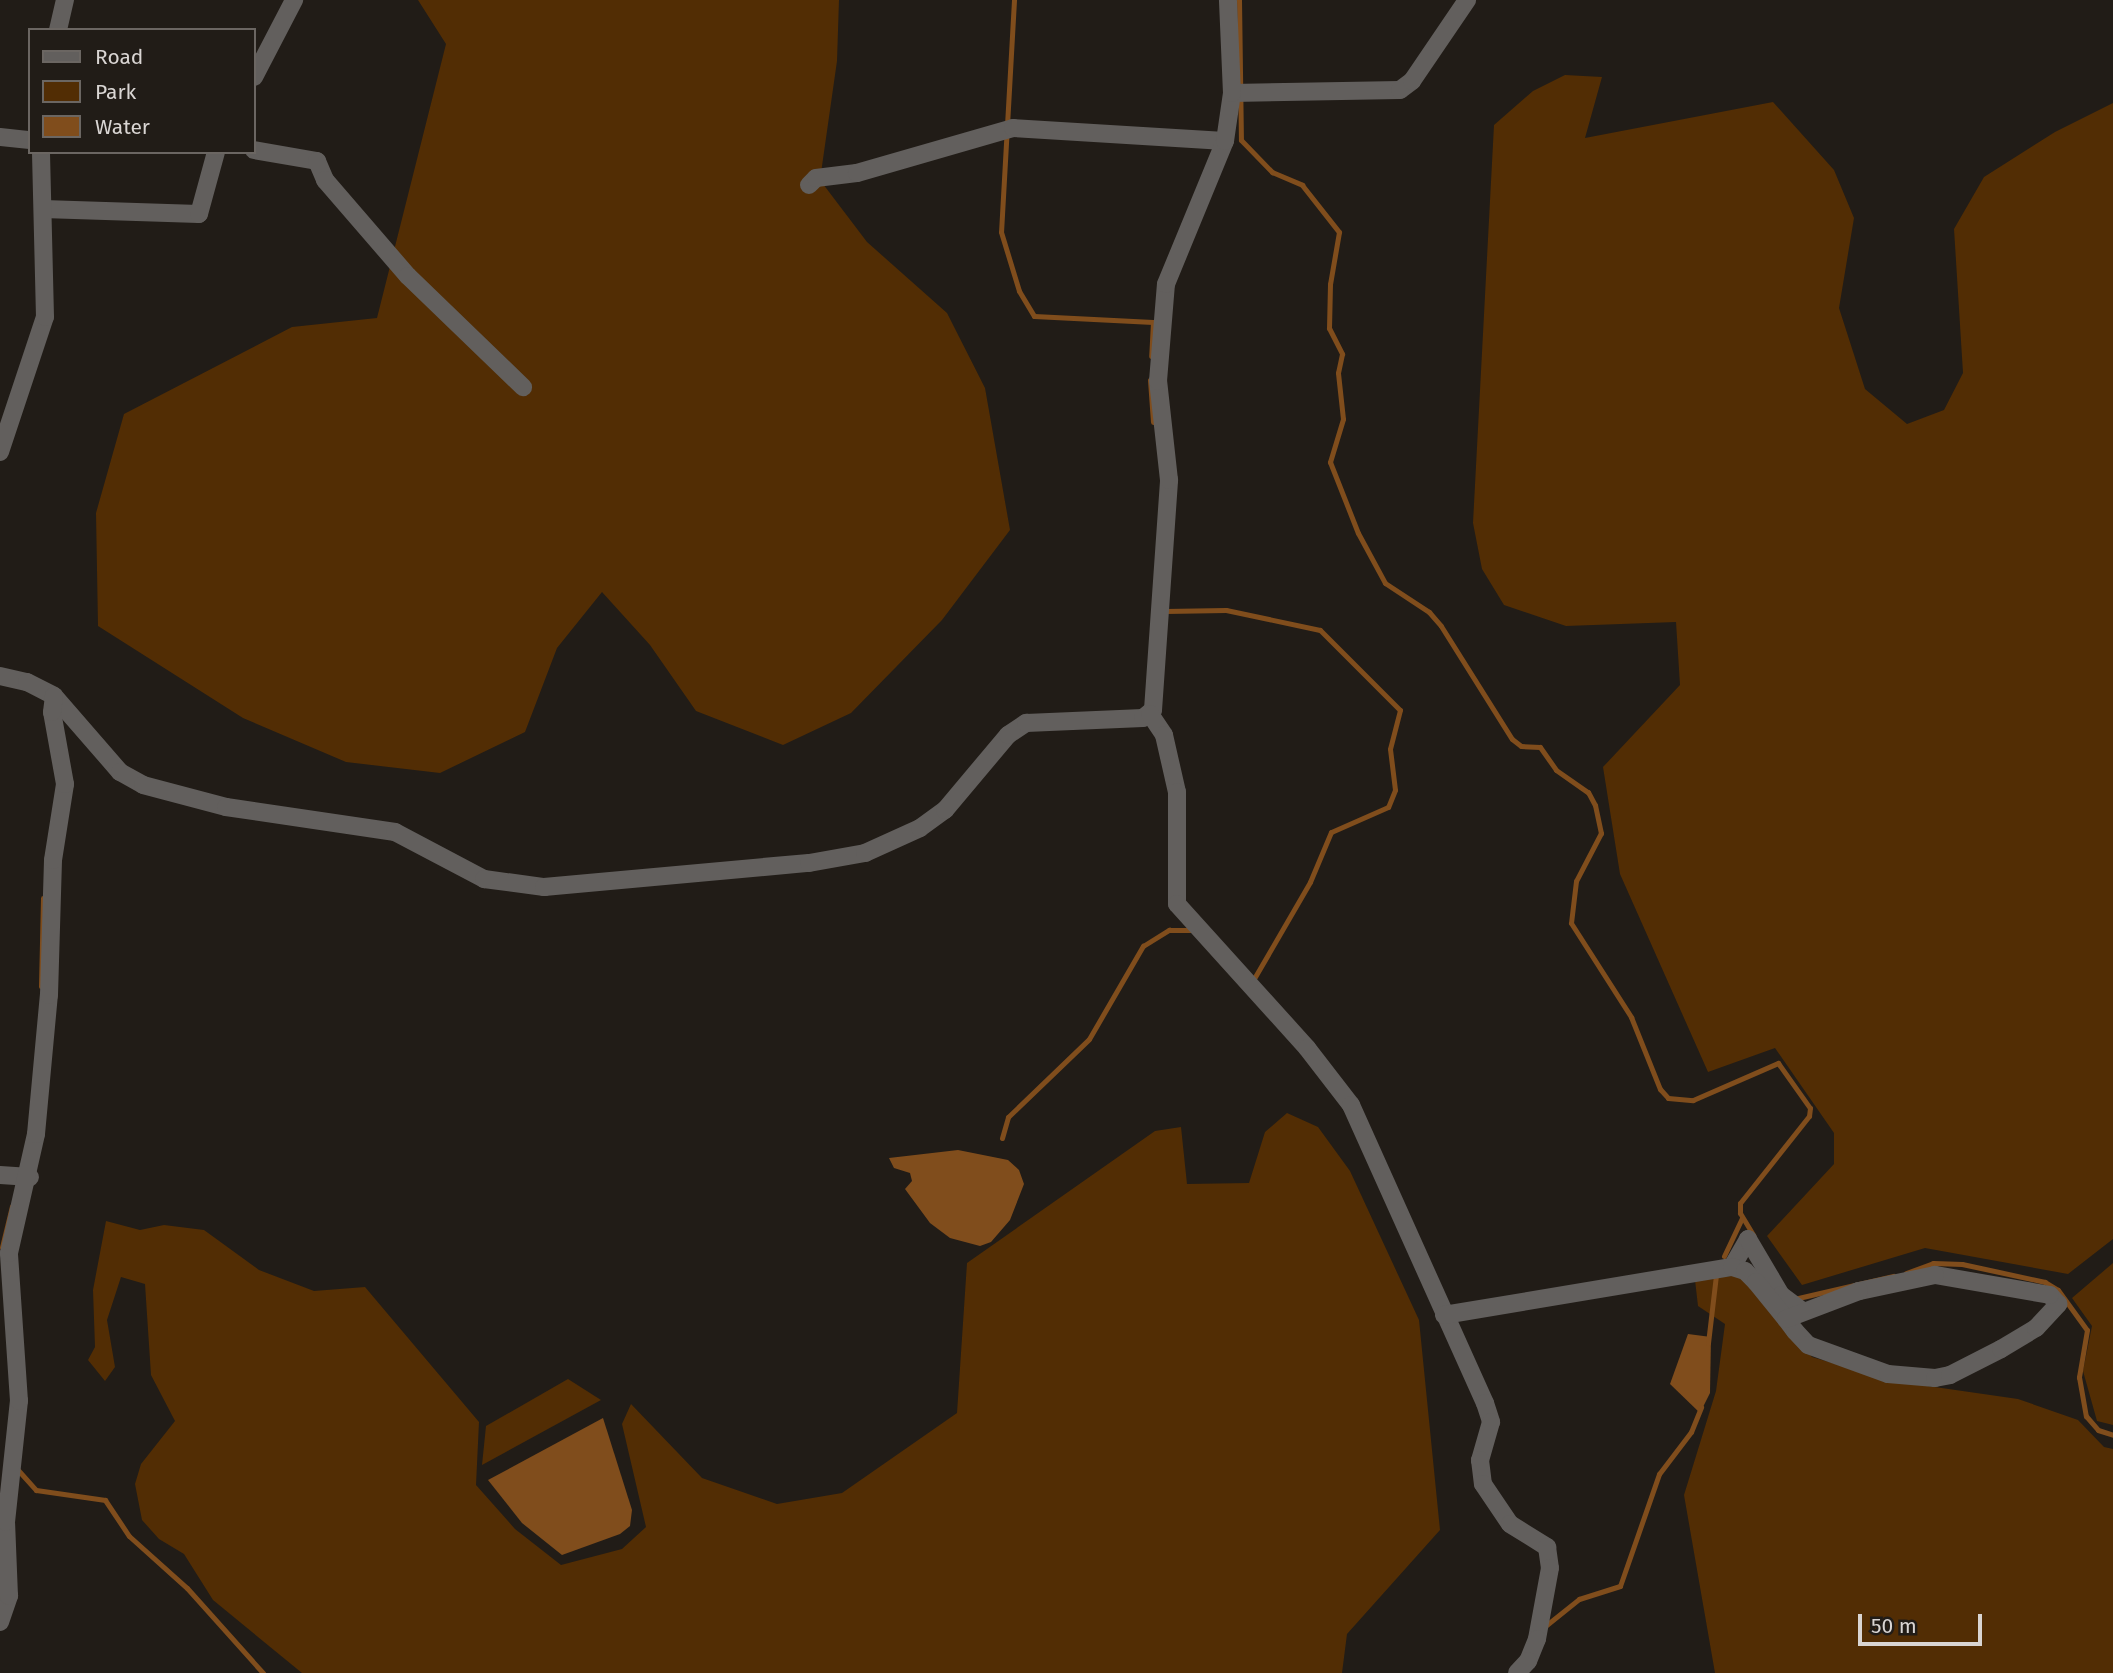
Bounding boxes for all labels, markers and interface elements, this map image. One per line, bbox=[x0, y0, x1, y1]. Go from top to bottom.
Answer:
legend bbox=[28, 28, 256, 154]
text: Road bbox=[95, 44, 143, 70]
text: Park bbox=[95, 79, 136, 105]
text: Water bbox=[95, 114, 150, 140]
scale bar bbox=[1861, 1600, 1985, 1644]
text: 50 m bbox=[1871, 1613, 1917, 1639]

